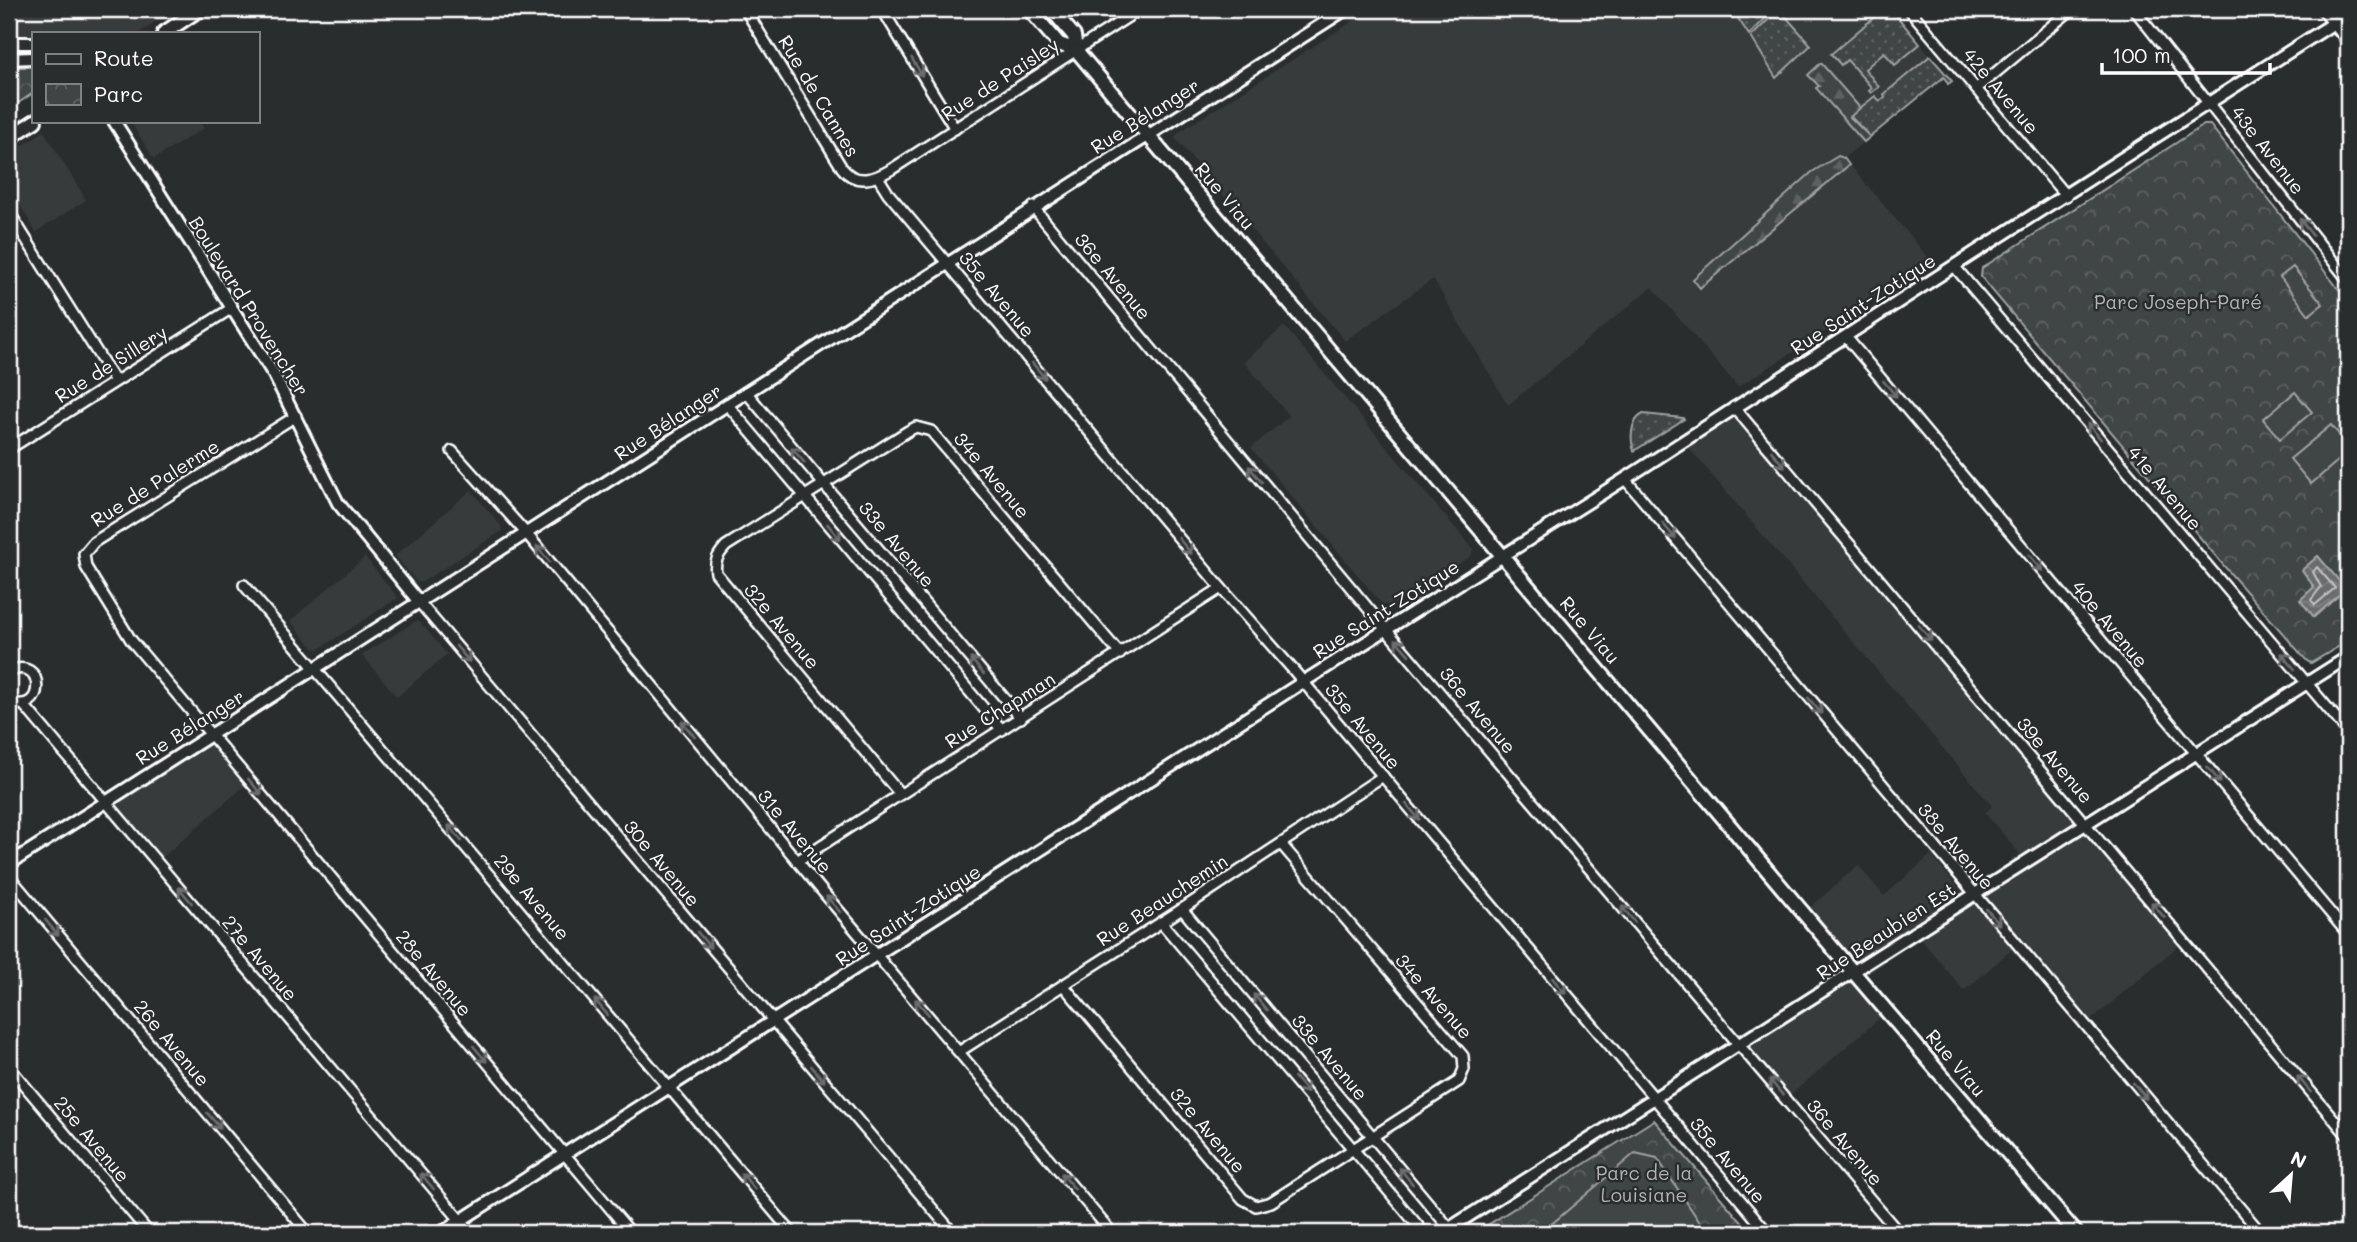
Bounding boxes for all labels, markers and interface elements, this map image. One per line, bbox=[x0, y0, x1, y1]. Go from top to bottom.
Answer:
street label: Rue de Cannes bbox=[773, 30, 866, 161]
street label: Rue de Paisley bbox=[936, 31, 1063, 126]
legend bbox=[32, 32, 259, 122]
scale bar bbox=[2102, 32, 2270, 76]
text: 100 m bbox=[2112, 41, 2171, 68]
street label: 42e Avenue bbox=[1958, 42, 2045, 139]
text: Route bbox=[94, 44, 154, 71]
one-way arrow bbox=[910, 57, 925, 76]
street label: Rue Bélanger bbox=[1086, 72, 1204, 159]
text: Parc bbox=[94, 80, 143, 107]
street label: 43e Avenue bbox=[2226, 100, 2311, 199]
street label: Rue Viau bbox=[1190, 157, 1261, 235]
street label: Boulevard Provencher bbox=[184, 211, 315, 400]
one-way arrow bbox=[2299, 218, 2314, 236]
street label: 36e Avenue bbox=[1070, 227, 1157, 324]
street label: 35e Avenue bbox=[954, 245, 1041, 342]
street label: Rue Saint-Zotique bbox=[1785, 247, 1940, 360]
park label: Parc Joseph-Paré bbox=[2094, 289, 2262, 314]
street label: Rue de Sillery bbox=[50, 319, 171, 408]
one-way arrow bbox=[1031, 362, 1047, 380]
street label: Rue Bélanger bbox=[609, 377, 726, 466]
one-way arrow bbox=[1882, 379, 1898, 397]
one-way arrow bbox=[2086, 423, 2102, 441]
street label: 34e Avenue bbox=[949, 426, 1036, 523]
street label: Rue de Palerme bbox=[86, 433, 224, 532]
street label: 41e Avenue bbox=[2123, 440, 2208, 535]
one-way arrow bbox=[790, 446, 806, 464]
one-way arrow bbox=[1770, 450, 1786, 468]
one-way arrow bbox=[1247, 465, 1263, 483]
street label: 33e Avenue bbox=[854, 495, 941, 592]
one-way arrow bbox=[1661, 522, 1677, 540]
one-way arrow bbox=[826, 523, 842, 541]
one-way arrow bbox=[1177, 536, 1193, 554]
one-way arrow bbox=[535, 545, 551, 563]
street label: Rue Saint-Zotique bbox=[1308, 553, 1464, 664]
one-way arrow bbox=[2028, 554, 2044, 572]
street label: 40e Avenue bbox=[2067, 575, 2154, 672]
street label: 32e Avenue bbox=[739, 577, 826, 674]
street label: Rue Viau bbox=[1555, 591, 1626, 669]
one-way arrow bbox=[1917, 624, 1933, 642]
one-way arrow bbox=[1394, 638, 1410, 656]
one-way arrow bbox=[455, 645, 471, 663]
one-way arrow bbox=[2281, 653, 2296, 671]
one-way arrow bbox=[969, 657, 985, 675]
street label: 36e Avenue bbox=[1435, 661, 1522, 758]
street label: Rue Chapman bbox=[940, 666, 1060, 753]
street label: 35e Avenue bbox=[1320, 677, 1407, 774]
street label: Rue Bélanger bbox=[131, 683, 249, 770]
one-way arrow bbox=[1807, 696, 1823, 714]
street label: 39e Avenue bbox=[2012, 711, 2099, 808]
one-way arrow bbox=[680, 721, 696, 739]
one-way arrow bbox=[2206, 766, 2222, 784]
one-way arrow bbox=[247, 777, 263, 795]
street label: 31e Avenue bbox=[753, 783, 838, 878]
street label: 38e Avenue bbox=[1913, 797, 2000, 894]
one-way arrow bbox=[1405, 802, 1420, 820]
street label: 30e Avenue bbox=[619, 814, 706, 911]
one-way arrow bbox=[447, 824, 463, 842]
street label: 29e Avenue bbox=[489, 848, 576, 945]
street label: Rue Beauchemin bbox=[1091, 848, 1232, 951]
street label: Rue Saint-Zotique bbox=[830, 858, 985, 971]
street label: Rue Beaubien Est bbox=[1811, 876, 1960, 985]
one-way arrow bbox=[177, 887, 193, 905]
one-way arrow bbox=[825, 895, 841, 913]
one-way arrow bbox=[2150, 901, 2166, 919]
one-way arrow bbox=[1621, 905, 1637, 923]
one-way arrow bbox=[1985, 908, 2001, 926]
street label: 27e Avenue bbox=[217, 910, 304, 1006]
one-way arrow bbox=[44, 919, 60, 937]
street label: 28e Avenue bbox=[391, 924, 478, 1021]
one-way arrow bbox=[697, 931, 712, 949]
street label: 34e Avenue bbox=[1390, 948, 1479, 1044]
one-way arrow bbox=[1551, 976, 1567, 994]
one-way arrow bbox=[1252, 993, 1268, 1011]
street label: 26e Avenue bbox=[129, 994, 216, 1091]
one-way arrow bbox=[593, 998, 609, 1016]
one-way arrow bbox=[914, 998, 930, 1016]
street label: 33e Avenue bbox=[1287, 1008, 1374, 1105]
street label: Rue Viau bbox=[1921, 1024, 1992, 1102]
one-way arrow bbox=[473, 1045, 488, 1063]
one-way arrow bbox=[810, 1064, 826, 1082]
one-way arrow bbox=[2296, 1075, 2312, 1093]
one-way arrow bbox=[1293, 1076, 1309, 1094]
one-way arrow bbox=[1768, 1079, 1784, 1097]
street label: 32e Avenue bbox=[1165, 1081, 1252, 1178]
one-way arrow bbox=[2132, 1081, 2148, 1099]
street label: 25e Avenue bbox=[49, 1090, 136, 1187]
street label: 36e Avenue bbox=[1802, 1093, 1889, 1190]
street label: 35e Avenue bbox=[1685, 1111, 1772, 1208]
one-way arrow bbox=[206, 1112, 222, 1130]
north arrow bbox=[2256, 1140, 2326, 1210]
text: N bbox=[2287, 1145, 2311, 1174]
park label: Parc de la Louisiane bbox=[1596, 1160, 1692, 1207]
one-way arrow bbox=[1399, 1167, 1414, 1185]
one-way arrow bbox=[740, 1172, 756, 1190]
one-way arrow bbox=[1060, 1172, 1076, 1190]
one-way arrow bbox=[419, 1173, 434, 1191]

